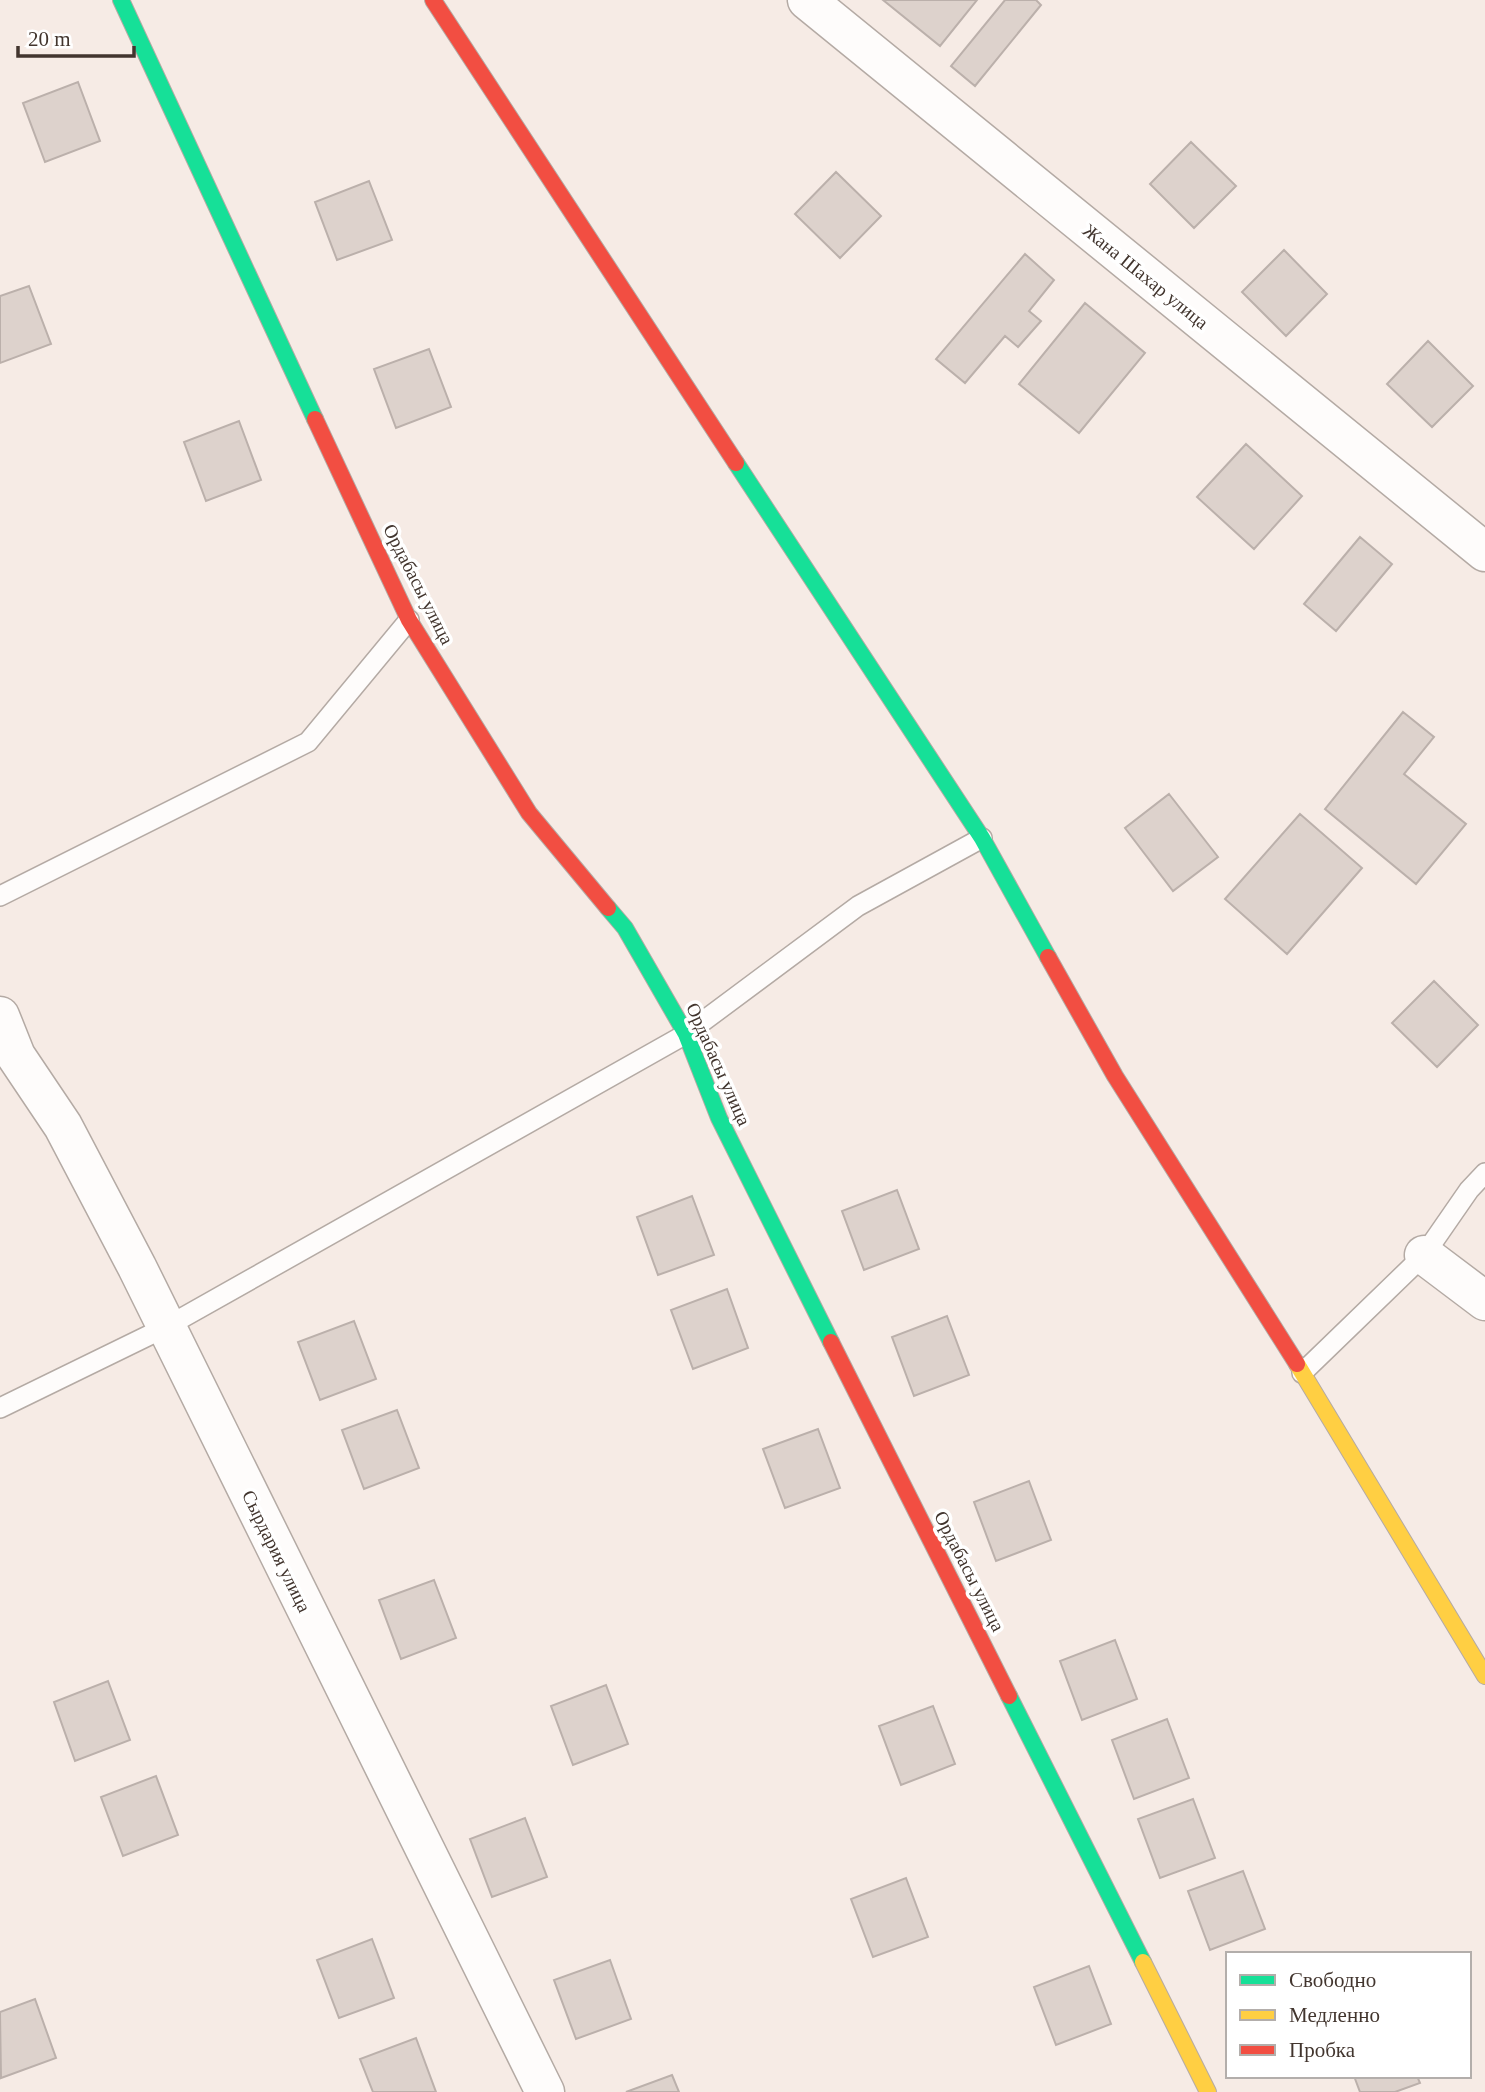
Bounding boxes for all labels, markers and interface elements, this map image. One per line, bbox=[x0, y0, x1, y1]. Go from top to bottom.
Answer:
scale bar bbox=[18, 14, 133, 58]
text: 20 m bbox=[28, 27, 71, 51]
street label: Жана Шахар улица bbox=[1079, 220, 1213, 334]
street label: Ордабасы улица bbox=[379, 521, 458, 648]
street label: Ордабасы улица bbox=[682, 1000, 755, 1129]
street label: Сырдария улица bbox=[238, 1487, 315, 1616]
street label: Ордабасы улица bbox=[930, 1508, 1009, 1635]
legend bbox=[1226, 1952, 1471, 2078]
text: Свободно bbox=[1289, 1968, 1376, 1992]
text: Медленно bbox=[1289, 2003, 1380, 2027]
text: Пробка bbox=[1289, 2038, 1356, 2062]

